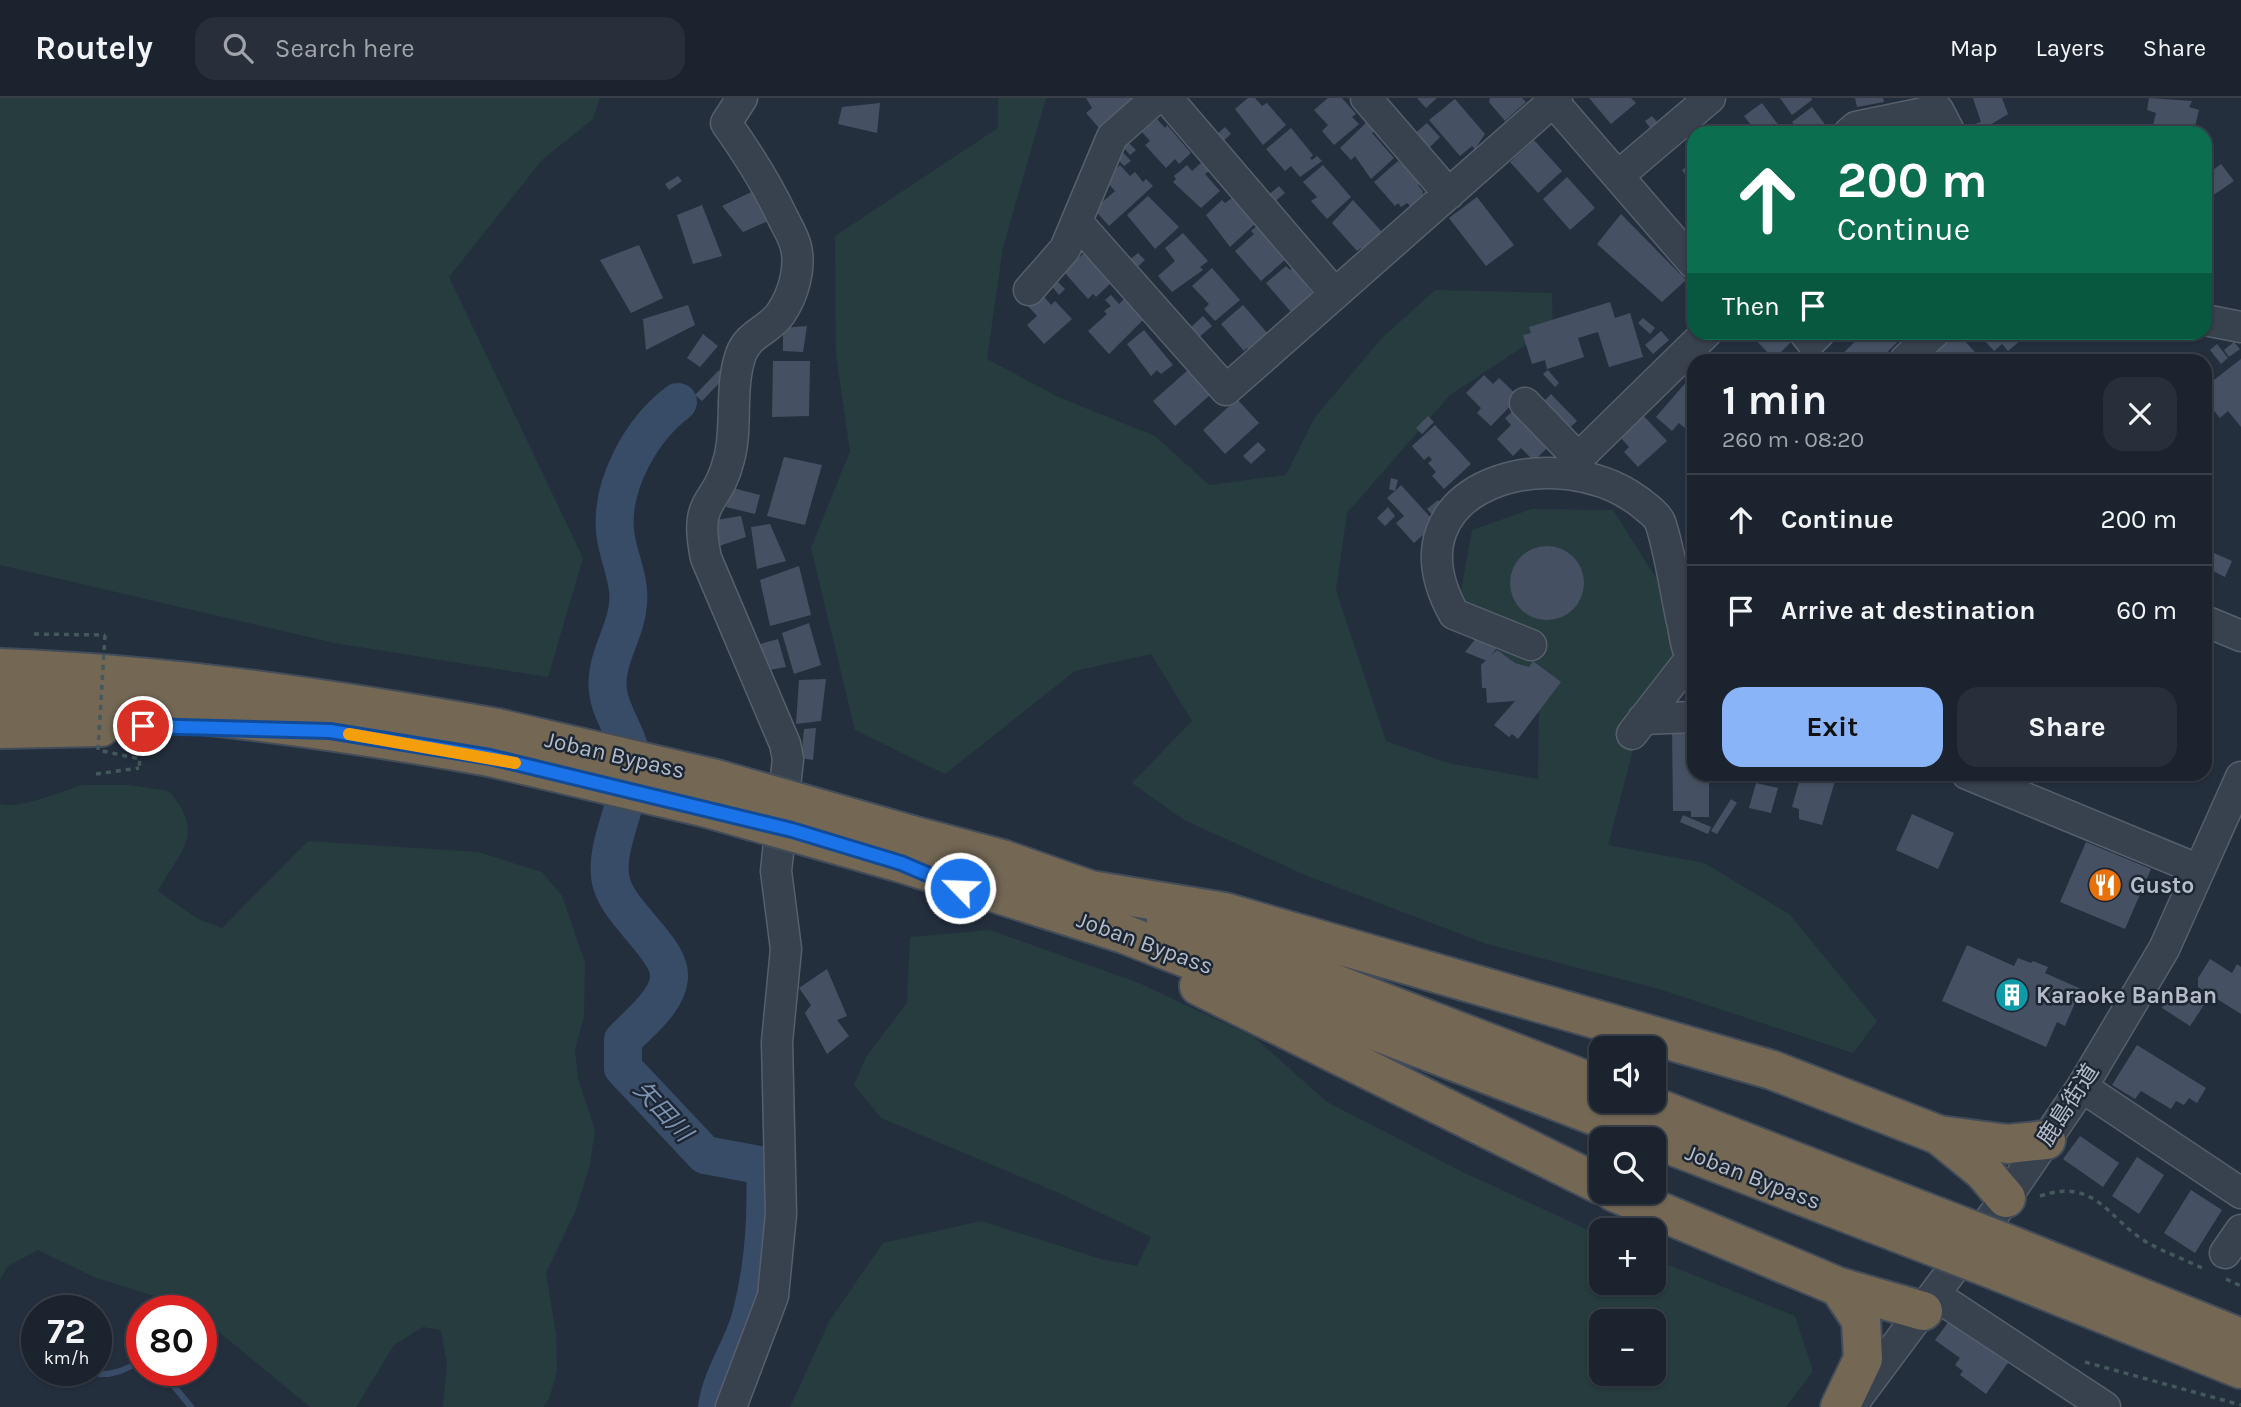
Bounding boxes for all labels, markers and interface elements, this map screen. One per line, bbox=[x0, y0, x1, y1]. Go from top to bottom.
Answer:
search box bbox=[195, 17, 685, 80]
text: Routely bbox=[35, 29, 153, 67]
icon: search bbox=[219, 29, 257, 67]
text: Search here bbox=[275, 33, 415, 64]
text: Map bbox=[1950, 34, 1998, 62]
text: Layers bbox=[2036, 34, 2105, 62]
text: Share bbox=[2143, 34, 2206, 62]
text: 200 m bbox=[1837, 152, 1988, 209]
icon: ahead bbox=[1722, 154, 1813, 245]
text: Continue bbox=[1837, 211, 1970, 248]
icon: arrive bbox=[1794, 287, 1832, 325]
text: Then bbox=[1722, 291, 1780, 322]
text: 1 min bbox=[1722, 375, 1827, 425]
button: close bbox=[2103, 377, 2177, 451]
text: 260 m · 08:20 bbox=[1722, 426, 1864, 453]
icon: ahead bbox=[1722, 501, 1760, 539]
text: Continue bbox=[1781, 504, 1893, 535]
text: 200 m bbox=[2101, 504, 2177, 535]
icon: arrive bbox=[1722, 592, 1760, 630]
text: Arrive at destination bbox=[1781, 595, 2035, 626]
text: 60 m bbox=[2116, 595, 2177, 626]
button: Exit bbox=[1722, 687, 1943, 767]
button: Share bbox=[1957, 687, 2177, 767]
pin bbox=[113, 696, 173, 756]
icon: arrive bbox=[124, 707, 162, 745]
street label: Joban Bypass bbox=[542, 726, 688, 784]
position arrow bbox=[923, 851, 997, 925]
restaurant icon: Gusto bbox=[2086, 866, 2124, 904]
place label: Gusto bbox=[2130, 872, 2194, 899]
street label: Joban Bypass bbox=[1073, 906, 1217, 980]
building icon: Karaoke BanBan bbox=[1993, 976, 2031, 1014]
place label: Karaoke BanBan bbox=[2036, 982, 2217, 1009]
map controls bbox=[1589, 1036, 1666, 1386]
button: sound bbox=[1589, 1036, 1666, 1113]
street label: 鹿島街道 bbox=[2032, 1059, 2104, 1151]
water label: 矢田川 bbox=[628, 1075, 700, 1149]
button: search bbox=[1589, 1127, 1666, 1204]
street label: Joban Bypass bbox=[1682, 1139, 1824, 1215]
button: + bbox=[1589, 1218, 1666, 1295]
speed limit sign: 80 bbox=[126, 1295, 217, 1386]
button: − bbox=[1589, 1309, 1666, 1386]
text: 72 bbox=[47, 1311, 86, 1352]
text: km/h bbox=[44, 1347, 89, 1369]

